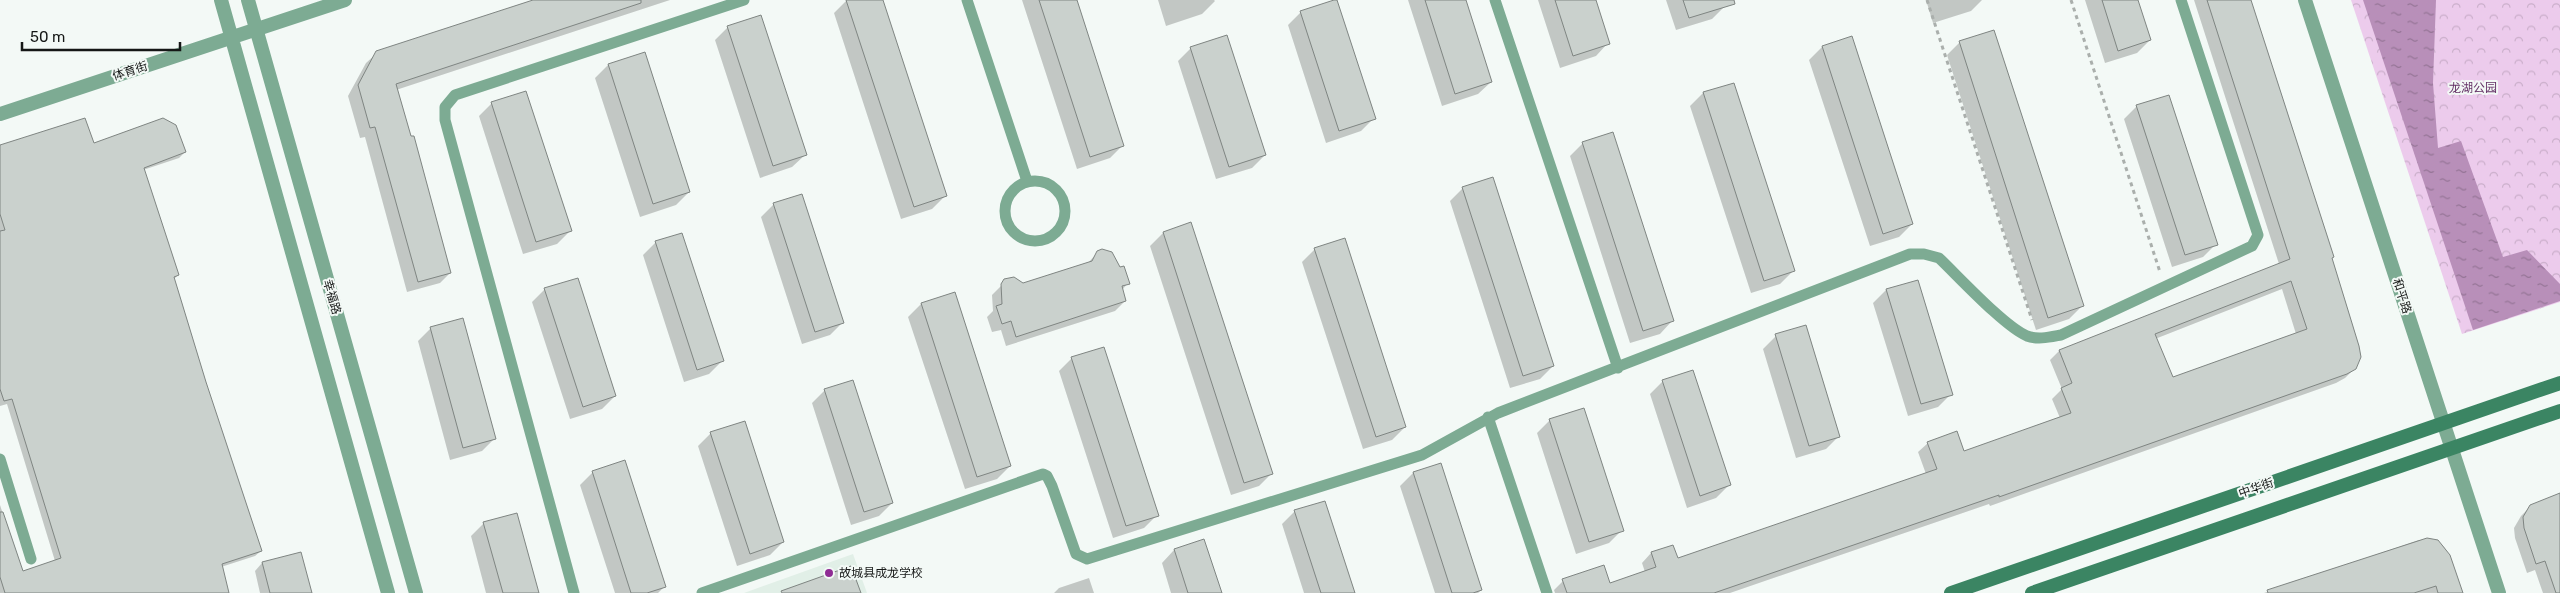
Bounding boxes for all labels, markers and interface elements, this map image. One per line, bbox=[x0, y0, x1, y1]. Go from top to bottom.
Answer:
scale bar bbox=[22, 20, 180, 52]
text: 50 m bbox=[30, 28, 65, 46]
street label: 体育街 bbox=[111, 59, 149, 83]
park label: 龙湖公园 bbox=[2449, 81, 2497, 95]
street label: 和平路 bbox=[2390, 277, 2414, 315]
street label: 幸福路 bbox=[320, 278, 344, 316]
street label: 中华街 bbox=[2237, 476, 2275, 500]
place label: 故城县成龙学校 bbox=[839, 566, 923, 580]
marker: 故城县成龙学校 bbox=[823, 567, 835, 579]

